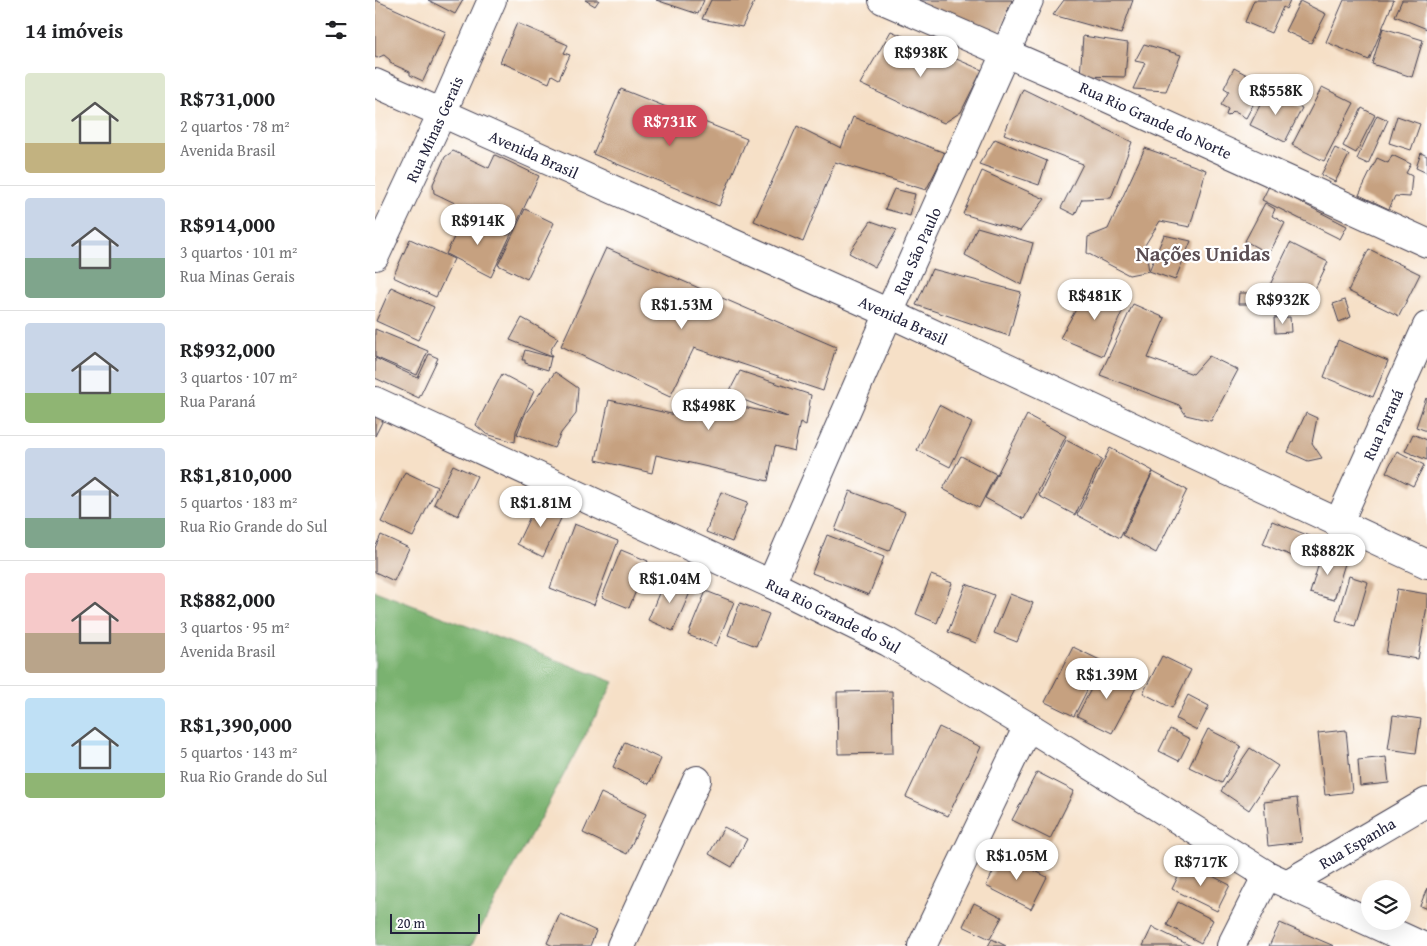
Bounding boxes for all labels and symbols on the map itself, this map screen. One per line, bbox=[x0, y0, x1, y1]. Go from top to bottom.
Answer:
pin: R$938K bbox=[880, 36, 962, 78]
street label: Rua Minas Gerais bbox=[399, 72, 469, 186]
pin: R$558K bbox=[1235, 74, 1317, 116]
street label: Rua Rio Grande do Norte bbox=[1076, 75, 1236, 165]
pin: R$731K bbox=[629, 104, 711, 147]
street label: Avenida Brasil bbox=[485, 124, 583, 185]
street label: Rua São Paulo bbox=[887, 203, 947, 298]
pin: R$914K bbox=[437, 204, 519, 246]
district label: Nações Unidas bbox=[1136, 238, 1270, 269]
pin: R$481K bbox=[1054, 278, 1136, 321]
pin: R$932K bbox=[1242, 282, 1324, 325]
pin: R$1.53M bbox=[636, 288, 728, 330]
street label: Avenida Brasil bbox=[855, 289, 952, 351]
street label: Rua Paraná bbox=[1356, 385, 1409, 464]
pin: R$498K bbox=[668, 388, 750, 431]
pin: R$1.81M bbox=[495, 486, 587, 528]
pin: R$882K bbox=[1287, 534, 1369, 576]
pin: R$1.04M bbox=[624, 562, 716, 604]
street label: Rua Rio Grande do Sul bbox=[762, 571, 906, 659]
pin: R$1.39M bbox=[1061, 658, 1153, 700]
street label: Rua Espanha bbox=[1314, 811, 1400, 875]
pin: R$1.05M bbox=[971, 838, 1063, 881]
pin: R$717K bbox=[1160, 844, 1242, 887]
scale bar bbox=[390, 911, 480, 934]

